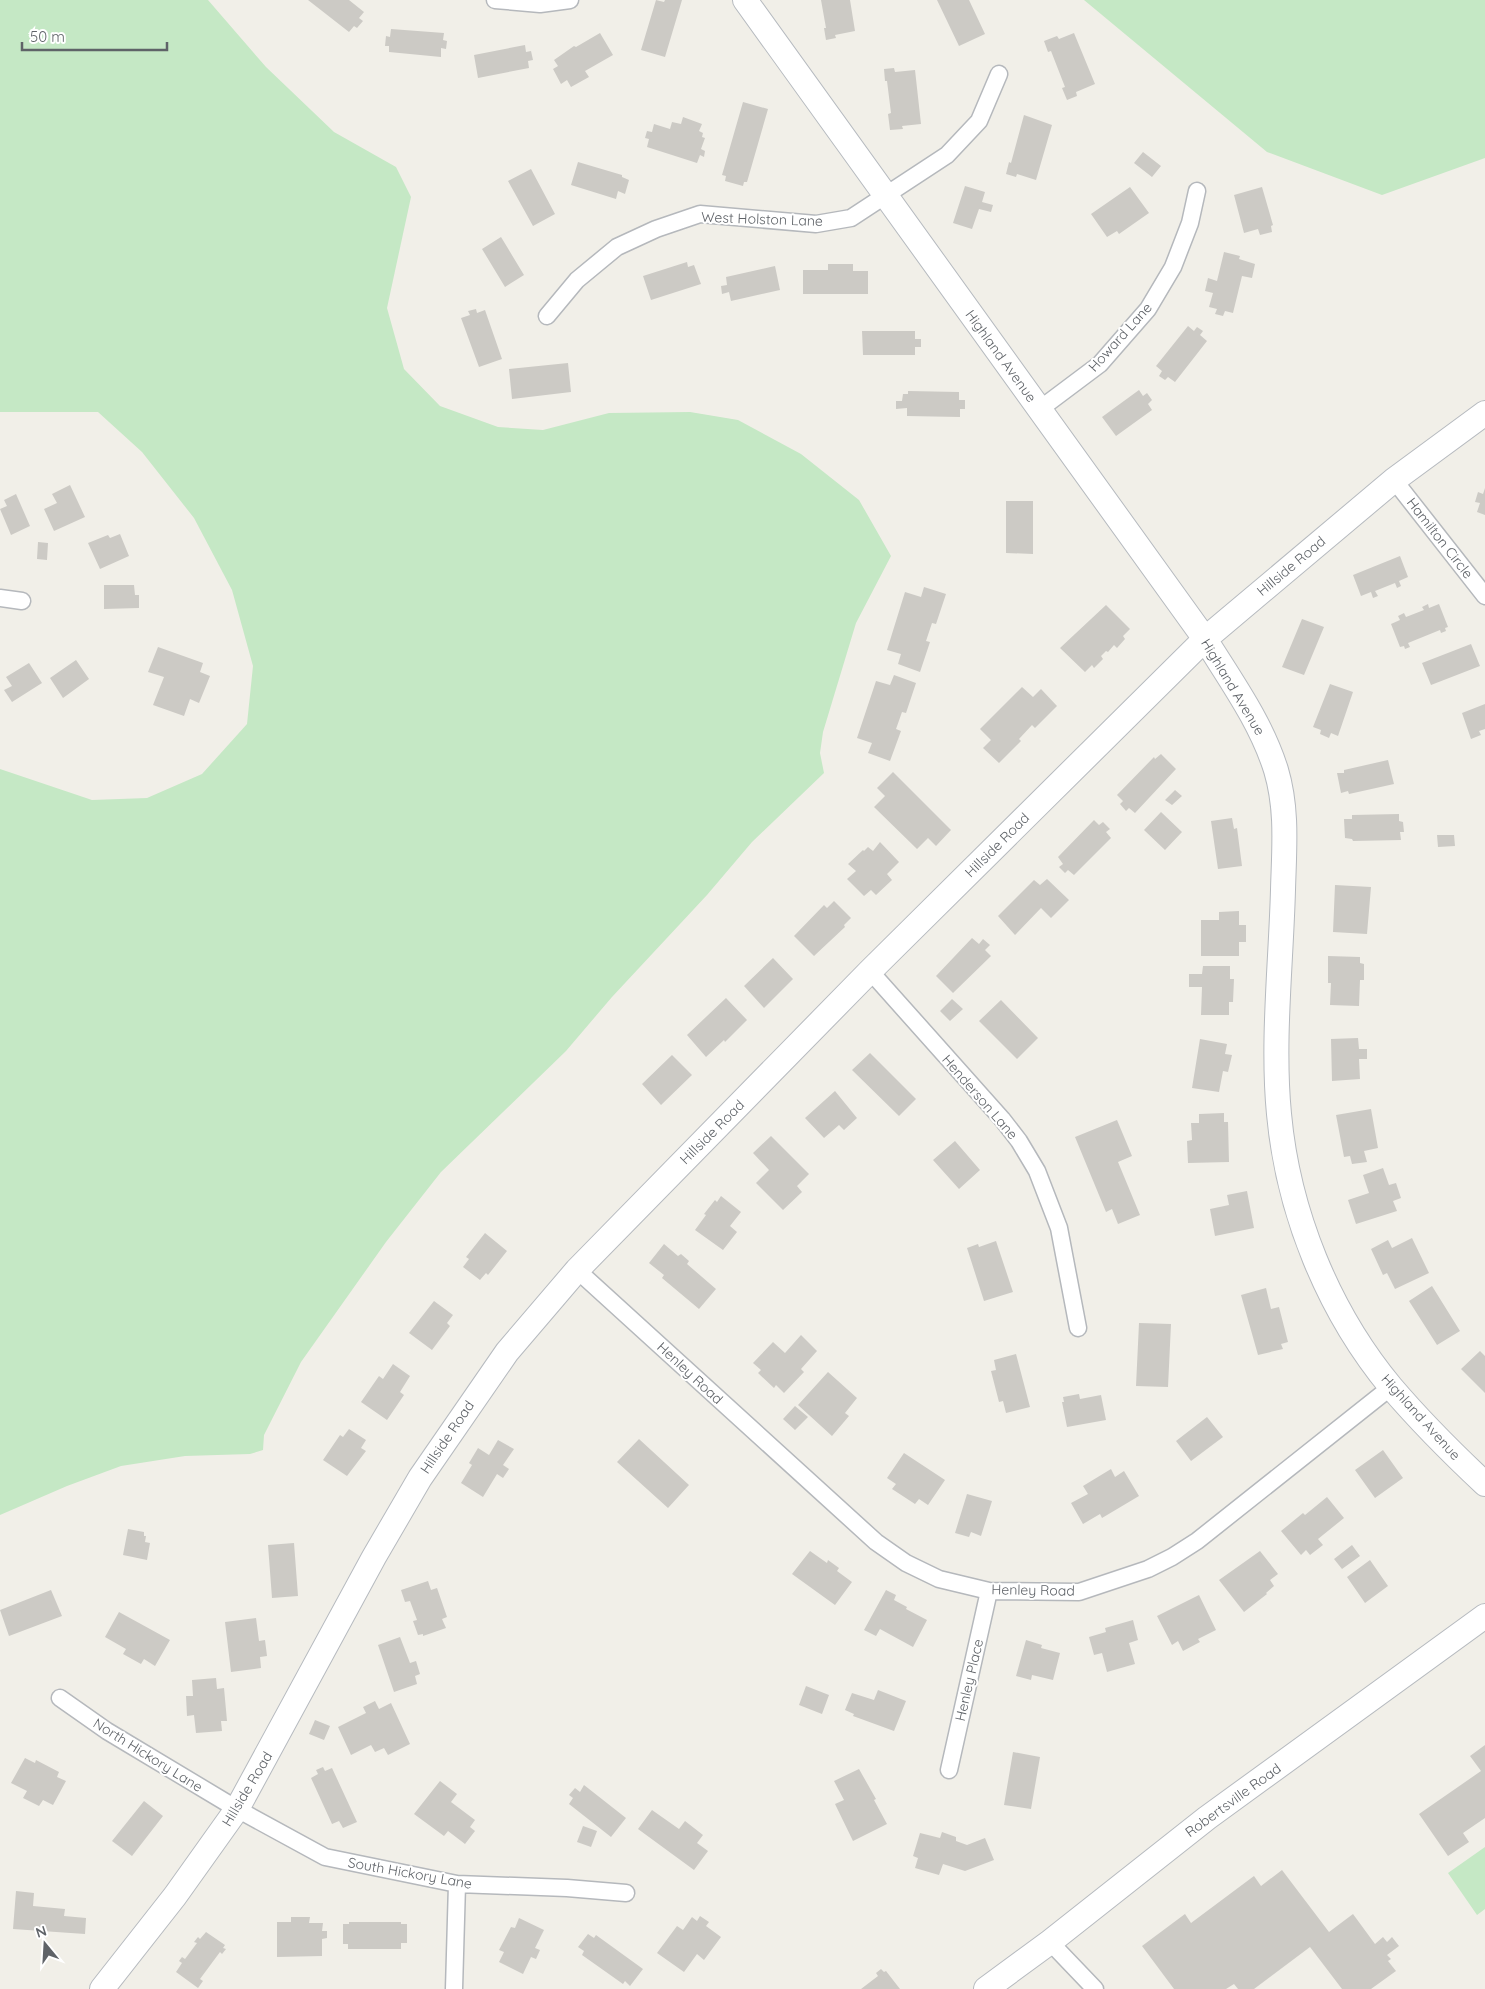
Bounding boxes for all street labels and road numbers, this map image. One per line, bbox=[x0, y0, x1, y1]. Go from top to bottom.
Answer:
street label: West Holston Lane bbox=[701, 208, 823, 230]
street label: Howard Lane bbox=[1084, 299, 1156, 375]
street label: Highland Avenue bbox=[961, 306, 1041, 406]
street label: Hamilton Circle bbox=[1403, 494, 1477, 582]
street label: Hillside Road bbox=[1253, 532, 1329, 600]
street label: Highland Avenue bbox=[1197, 635, 1269, 739]
street label: Hillside Road bbox=[961, 809, 1033, 881]
street label: Henderson Lane bbox=[938, 1051, 1022, 1143]
street label: Hillside Road bbox=[676, 1096, 748, 1168]
street label: Henley Road bbox=[653, 1338, 727, 1408]
street label: Highland Avenue bbox=[1378, 1370, 1464, 1464]
street label: Hillside Road bbox=[416, 1397, 478, 1477]
street label: Henley Road bbox=[991, 1580, 1075, 1600]
street label: Henley Place bbox=[951, 1637, 987, 1723]
street label: North Hickory Lane bbox=[90, 1714, 206, 1796]
street label: Hillside Road bbox=[218, 1748, 276, 1830]
street label: Robertsville Road bbox=[1181, 1759, 1285, 1841]
street label: South Hickory Lane bbox=[346, 1853, 474, 1893]

